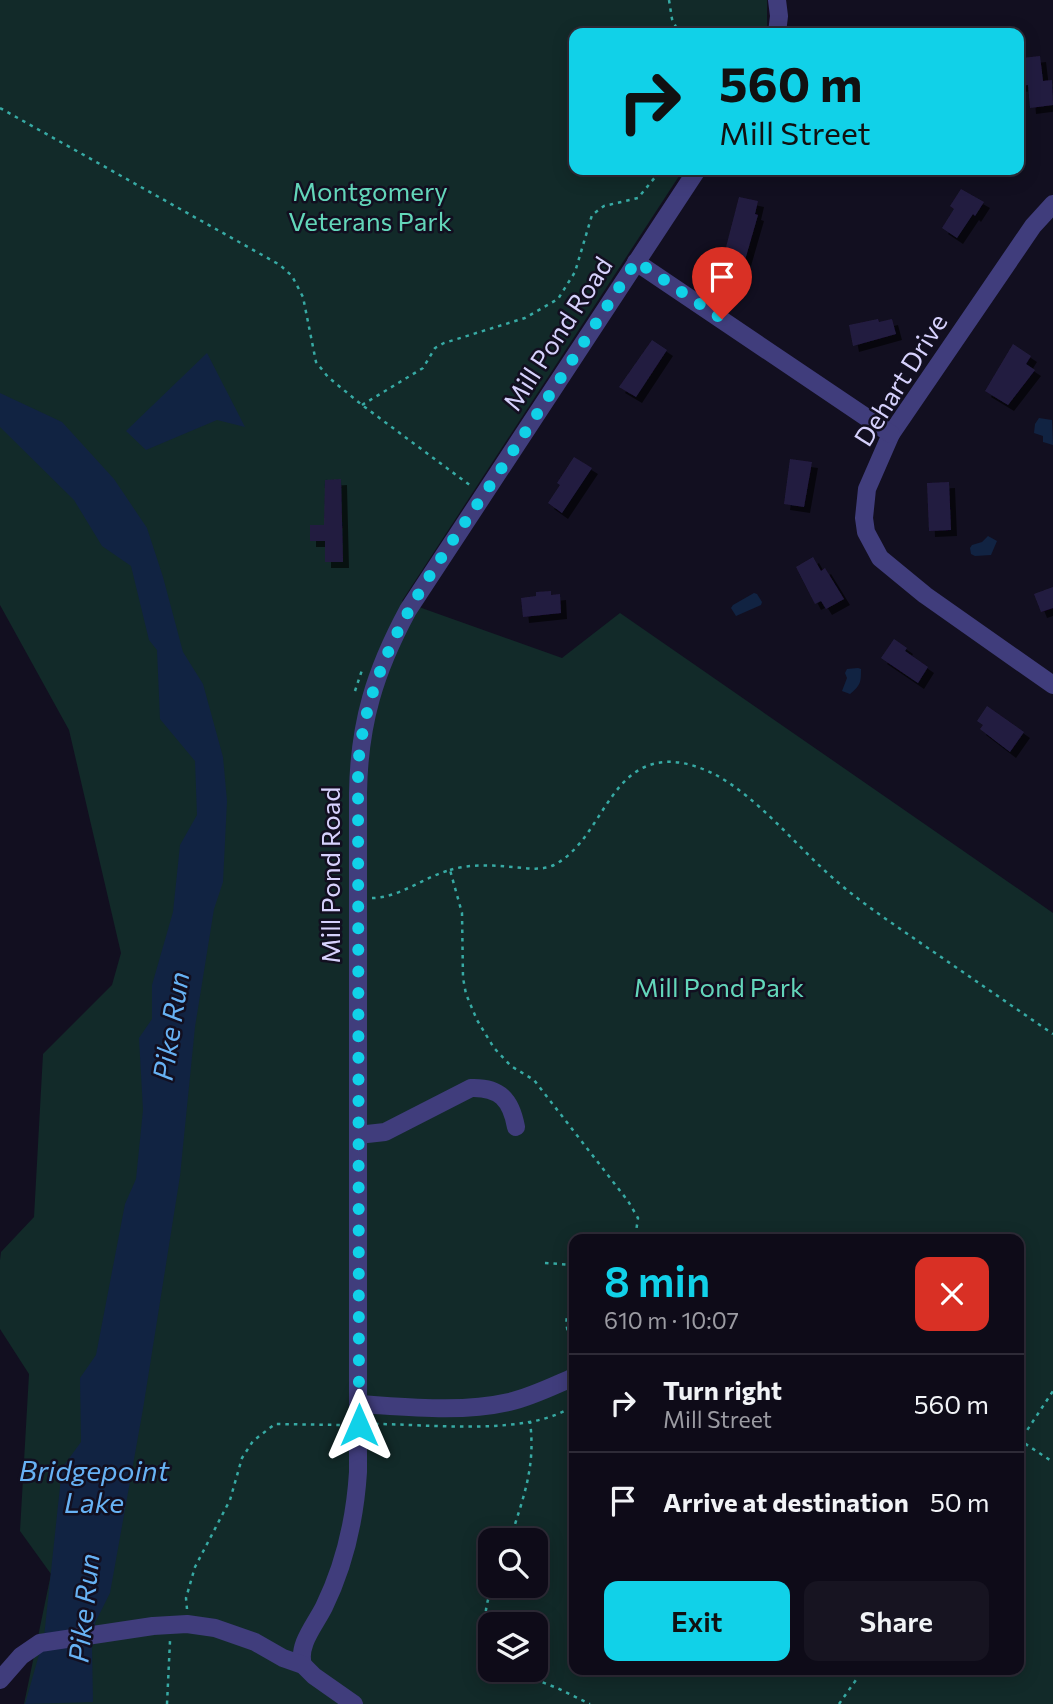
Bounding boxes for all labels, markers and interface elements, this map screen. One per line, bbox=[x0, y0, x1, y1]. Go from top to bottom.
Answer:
text: 560 m bbox=[719, 52, 862, 112]
icon: right bbox=[604, 56, 695, 147]
text: Mill Street bbox=[719, 112, 871, 152]
park label: Montgomery Veterans Park bbox=[288, 175, 452, 236]
pin bbox=[692, 247, 752, 319]
street label: Mill Pond Road bbox=[496, 251, 618, 416]
icon: arrive bbox=[703, 258, 741, 296]
street label: Dehart Drive bbox=[847, 307, 953, 451]
street label: Mill Pond Road bbox=[314, 787, 345, 963]
water label: Pike Run bbox=[145, 969, 195, 1083]
park label: Mill Pond Park bbox=[634, 971, 804, 1002]
text: 8 min bbox=[604, 1254, 710, 1306]
button: close bbox=[915, 1257, 989, 1331]
text: 610 m · 10:07 bbox=[604, 1306, 739, 1334]
text: Turn right bbox=[663, 1374, 782, 1405]
icon: right bbox=[604, 1384, 642, 1422]
position arrow bbox=[322, 1388, 396, 1462]
text: 560 m bbox=[914, 1388, 989, 1419]
text: Mill Street bbox=[663, 1405, 772, 1433]
water label: Bridgepoint Lake bbox=[19, 1453, 170, 1519]
icon: arrive bbox=[604, 1482, 642, 1520]
text: Arrive at destination bbox=[663, 1486, 909, 1517]
text: 50 m bbox=[930, 1486, 989, 1517]
map controls bbox=[478, 1528, 548, 1682]
button: search bbox=[478, 1528, 548, 1598]
water label: Pike Run bbox=[60, 1552, 106, 1664]
button: Exit bbox=[604, 1581, 790, 1661]
button: Share bbox=[804, 1581, 989, 1661]
button: layers bbox=[478, 1612, 548, 1682]

